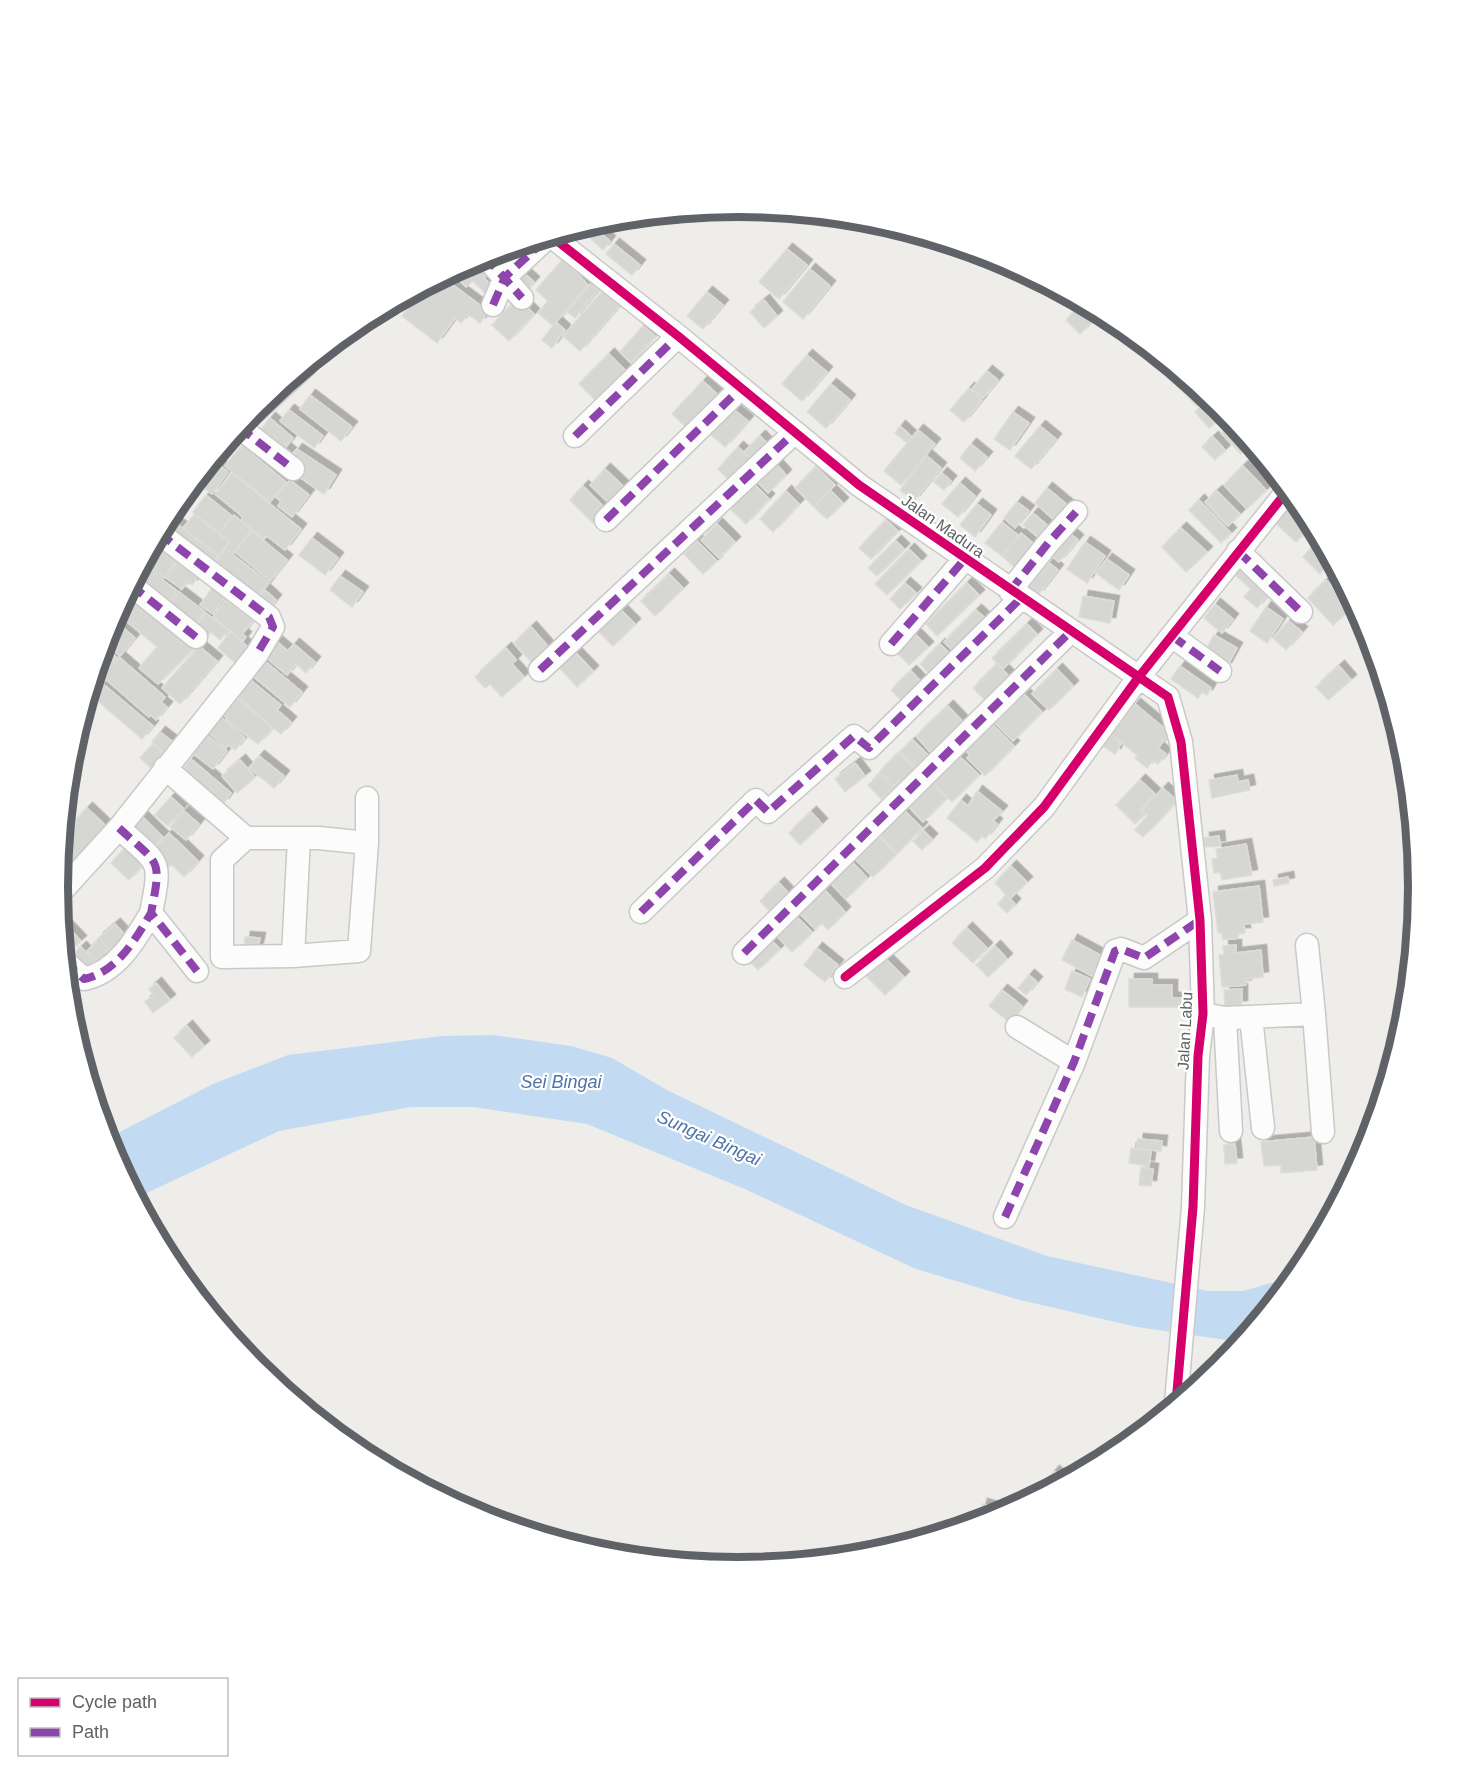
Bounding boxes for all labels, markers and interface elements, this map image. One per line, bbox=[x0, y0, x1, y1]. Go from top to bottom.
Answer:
street label: Jalan Madura bbox=[898, 491, 988, 561]
street label: Jalan Labu bbox=[1174, 991, 1196, 1071]
water label: Sei Bingai bbox=[520, 1072, 603, 1092]
water label: Sungai Bingai bbox=[654, 1106, 765, 1170]
legend bbox=[18, 1678, 228, 1756]
text: Cycle path bbox=[72, 1692, 157, 1712]
text: Path bbox=[72, 1722, 109, 1742]

